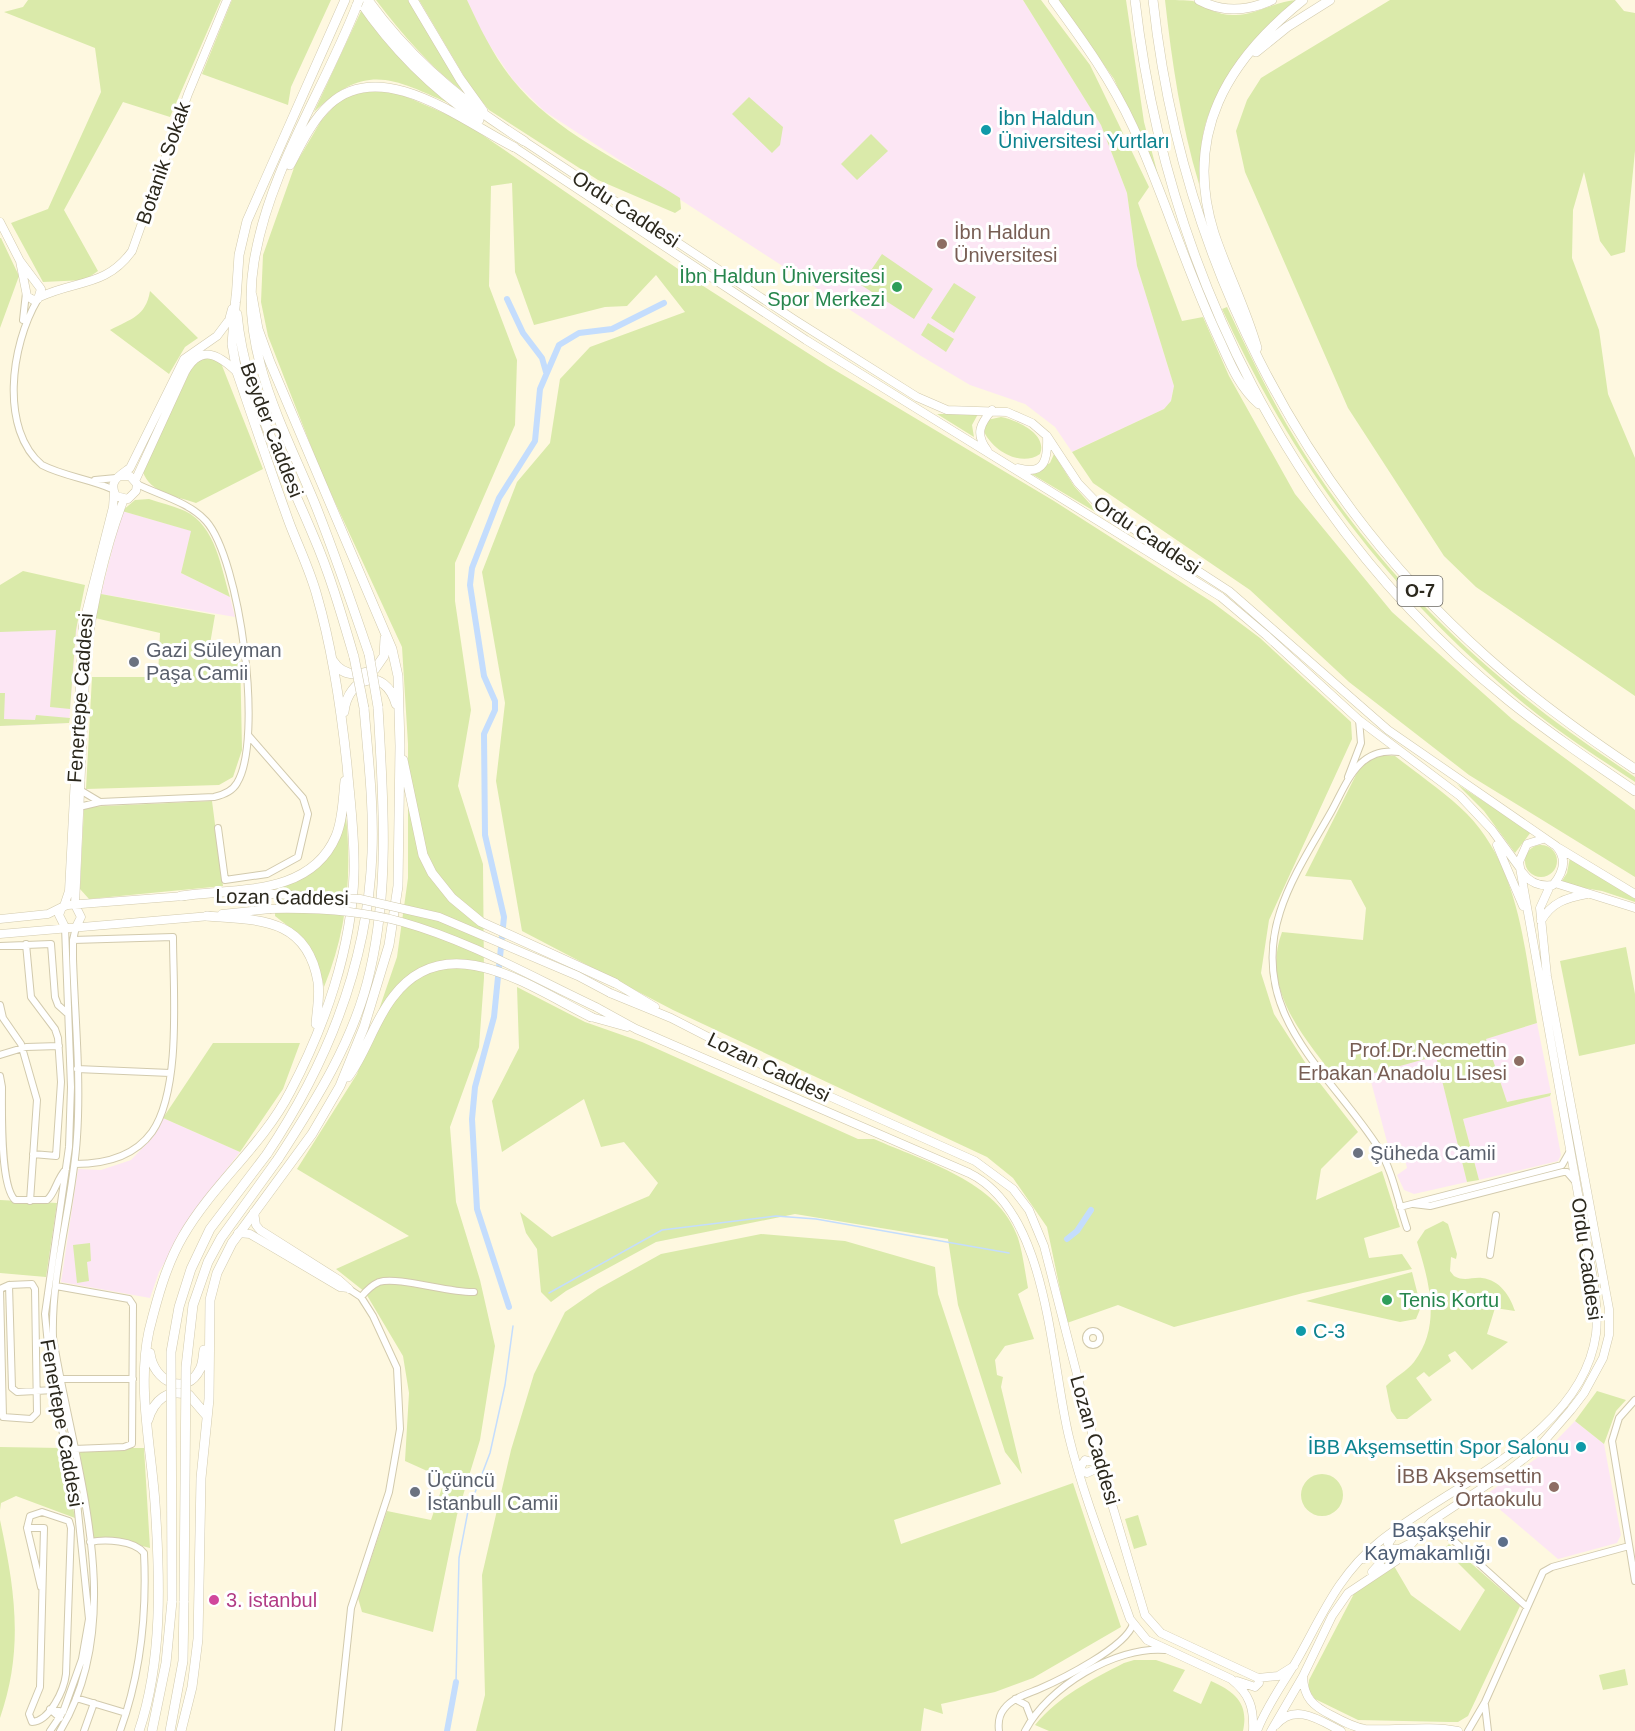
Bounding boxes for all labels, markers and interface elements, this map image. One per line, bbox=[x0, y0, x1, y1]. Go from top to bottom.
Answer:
street label: Botanik Sokak bbox=[132, 98, 195, 227]
place label: İbn Haldun Üniversitesi Yurtları bbox=[998, 107, 1170, 152]
marker: İbn Haldun Üniversitesi Yurtları bbox=[979, 123, 993, 137]
street label: Ordu Caddesi bbox=[568, 166, 684, 252]
place label: İbn Haldun Üniversitesi bbox=[954, 221, 1057, 266]
marker: İbn Haldun Üniversitesi bbox=[935, 237, 949, 251]
place label: İbn Haldun Üniversitesi Spor Merkezi bbox=[679, 265, 885, 310]
marker: İbn Haldun Üniversitesi Spor Merkezi bbox=[890, 280, 904, 294]
street label: Beyder Caddesi bbox=[236, 360, 308, 500]
street label: Ordu Caddesi bbox=[1090, 491, 1204, 579]
road number: O-7 bbox=[1398, 576, 1442, 606]
street label: Fenertepe Caddesi bbox=[63, 612, 97, 784]
place label: Gazi Süleyman Paşa Camii bbox=[146, 639, 282, 684]
marker: Gazi Süleyman Paşa Camii bbox=[127, 655, 141, 669]
street label: Lozan Caddesi bbox=[215, 885, 349, 909]
street label: Lozan Caddesi bbox=[704, 1028, 834, 1106]
place label: Prof.Dr.Necmettin Erbakan Anadolu Lisesi bbox=[1298, 1039, 1507, 1084]
marker: Prof.Dr.Necmettin Erbakan Anadolu Lisesi bbox=[1512, 1054, 1526, 1068]
place label: Şüheda Camii bbox=[1370, 1142, 1496, 1164]
marker: Şüheda Camii bbox=[1351, 1146, 1365, 1160]
street label: Ordu Caddesi bbox=[1568, 1196, 1606, 1322]
place label: Tenis Kortu bbox=[1399, 1289, 1499, 1311]
marker: Tenis Kortu bbox=[1380, 1293, 1394, 1307]
place label: C-3 bbox=[1313, 1320, 1345, 1342]
marker: C-3 bbox=[1294, 1324, 1308, 1338]
street label: Fenertepe Caddesi bbox=[36, 1337, 88, 1509]
street label: Lozan Caddesi bbox=[1066, 1373, 1124, 1507]
place label: İBB Akşemsettin Spor Salonu bbox=[1308, 1436, 1569, 1458]
marker: İBB Akşemsettin Spor Salonu bbox=[1574, 1440, 1588, 1454]
place label: İBB Akşemsettin Ortaokulu bbox=[1396, 1465, 1542, 1510]
place label: Üçüncü İstanbull Camii bbox=[427, 1469, 558, 1514]
marker: İBB Akşemsettin Ortaokulu bbox=[1547, 1480, 1561, 1494]
marker: Üçüncü İstanbull Camii bbox=[408, 1485, 422, 1499]
place label: Başakşehir Kaymakamlığı bbox=[1364, 1519, 1491, 1564]
marker: Başakşehir Kaymakamlığı bbox=[1496, 1535, 1510, 1549]
place label: 3. istanbul bbox=[226, 1589, 317, 1611]
marker: 3. istanbul bbox=[207, 1593, 221, 1607]

